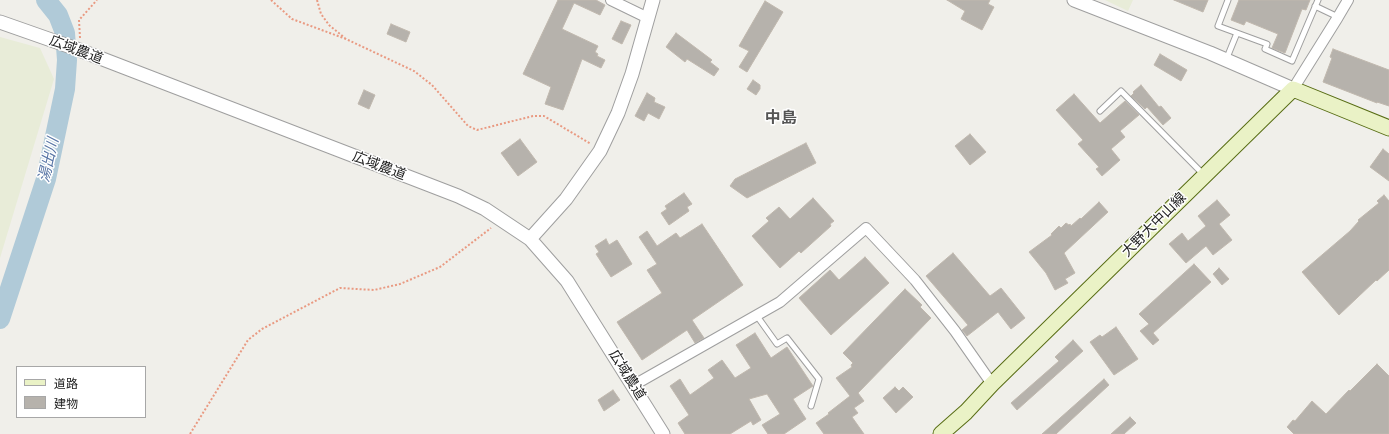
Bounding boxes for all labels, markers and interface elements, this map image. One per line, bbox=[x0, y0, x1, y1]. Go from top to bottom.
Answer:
street label: 広域農道 bbox=[47, 32, 105, 68]
district label: 中島 bbox=[765, 108, 797, 128]
water label: 湯出川 bbox=[35, 136, 63, 184]
street label: 広域農道 bbox=[350, 148, 408, 184]
street label: 大野大中山線 bbox=[1118, 189, 1190, 261]
street label: 広域農道 bbox=[605, 347, 649, 403]
legend bbox=[16, 366, 146, 418]
text: 道路 bbox=[54, 376, 78, 391]
text: 建物 bbox=[54, 396, 78, 411]

